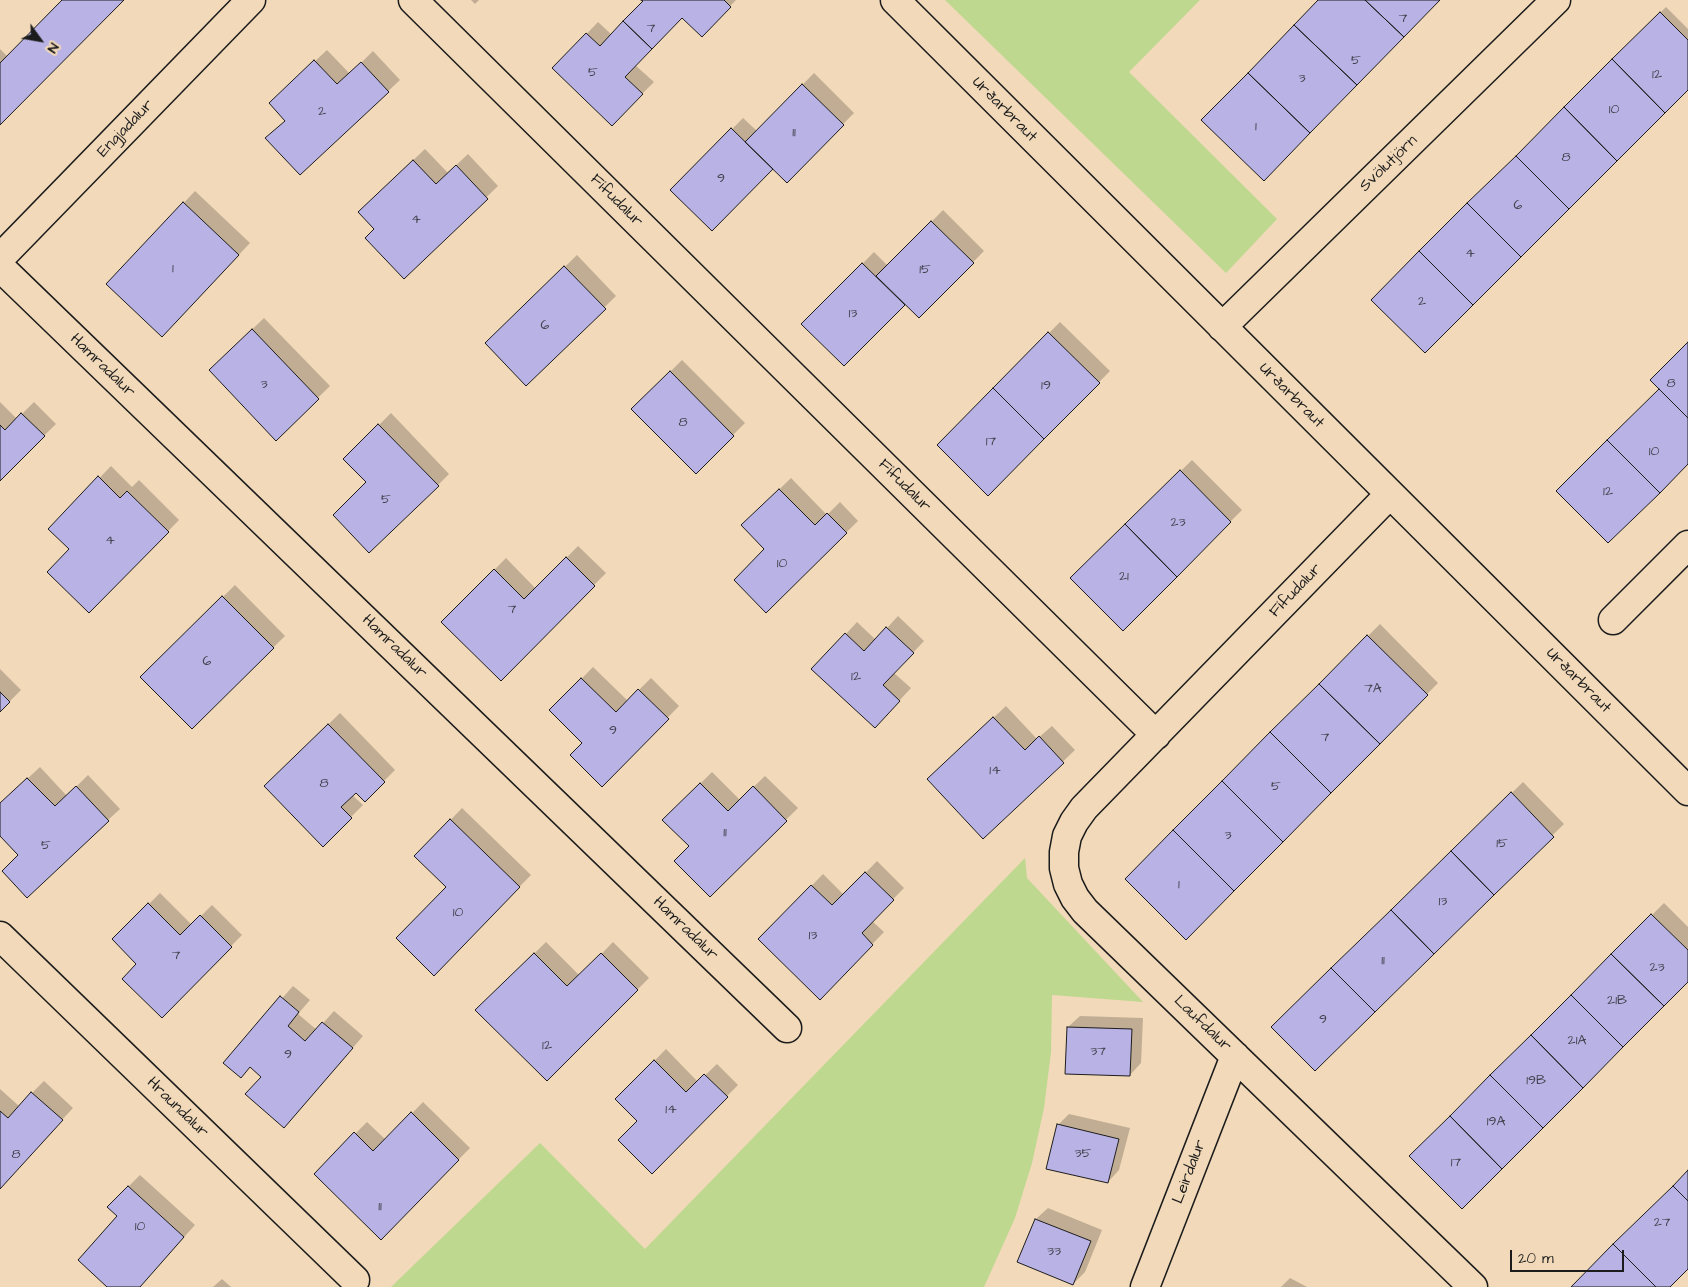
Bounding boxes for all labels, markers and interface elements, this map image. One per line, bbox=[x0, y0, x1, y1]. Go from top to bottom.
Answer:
house number: 7 bbox=[1399, 11, 1407, 27]
north arrow bbox=[15, 15, 65, 65]
house number: 7 bbox=[647, 21, 655, 37]
text: N bbox=[42, 39, 64, 57]
house number: 5 bbox=[1351, 53, 1361, 69]
house number: 5 bbox=[588, 65, 598, 81]
house number: 12 bbox=[1652, 67, 1662, 83]
house number: 3 bbox=[1298, 71, 1306, 87]
street label: Urðarbraut bbox=[967, 73, 1041, 147]
street label: Engjadalur bbox=[94, 96, 158, 162]
house number: 10 bbox=[1609, 102, 1619, 118]
house number: 2 bbox=[318, 104, 326, 120]
house number: 1 bbox=[1255, 119, 1257, 135]
house number: 11 bbox=[792, 125, 796, 141]
street label: Svölutjörn bbox=[1356, 132, 1422, 196]
house number: 8 bbox=[1561, 150, 1571, 166]
street label: Fífudalur bbox=[586, 171, 646, 231]
house number: 9 bbox=[717, 171, 725, 187]
house number: 6 bbox=[1514, 198, 1522, 214]
house number: 4 bbox=[411, 212, 421, 228]
house number: 4 bbox=[1465, 246, 1475, 262]
house number: 1 bbox=[172, 261, 174, 277]
house number: 15 bbox=[919, 262, 931, 278]
house number: 2 bbox=[1418, 294, 1426, 310]
house number: 13 bbox=[849, 306, 857, 322]
house number: 6 bbox=[541, 318, 549, 334]
street label: Hamradalur bbox=[65, 330, 139, 402]
street label: Urðarbraut bbox=[1254, 359, 1328, 433]
house number: 8 bbox=[1666, 376, 1676, 392]
house number: 3 bbox=[260, 377, 268, 393]
house number: 19 bbox=[1041, 378, 1051, 394]
house number: 8 bbox=[678, 415, 688, 431]
house number: 17 bbox=[986, 434, 996, 450]
house number: 10 bbox=[1649, 444, 1659, 460]
street label: Fífudalur bbox=[874, 456, 934, 516]
house number: 12 bbox=[1603, 484, 1613, 500]
house number: 5 bbox=[381, 492, 391, 508]
house number: 23 bbox=[1170, 515, 1186, 531]
house number: 4 bbox=[105, 533, 115, 549]
house number: 10 bbox=[777, 556, 787, 572]
street label: Fífudalur bbox=[1266, 560, 1326, 622]
house number: 21 bbox=[1119, 569, 1129, 585]
house number: 7 bbox=[508, 602, 516, 618]
street label: Hamradalur bbox=[357, 611, 431, 683]
street label: Urðarbraut bbox=[1541, 644, 1615, 718]
house number: 6 bbox=[203, 654, 211, 670]
house number: 12 bbox=[851, 669, 861, 685]
house number: 7A bbox=[1364, 681, 1382, 697]
house number: 9 bbox=[609, 723, 617, 739]
house number: 7 bbox=[1321, 730, 1329, 746]
house number: 14 bbox=[989, 763, 1001, 779]
house number: 8 bbox=[319, 776, 329, 792]
house number: 5 bbox=[1271, 779, 1281, 795]
house number: 11 bbox=[723, 825, 727, 841]
house number: 3 bbox=[1224, 828, 1232, 844]
house number: 15 bbox=[1496, 836, 1508, 852]
house number: 5 bbox=[41, 838, 51, 854]
house number: 1 bbox=[1178, 877, 1180, 893]
street label: Hamradalur bbox=[648, 893, 722, 965]
house number: 13 bbox=[1439, 894, 1447, 910]
house number: 10 bbox=[453, 905, 463, 921]
house number: 13 bbox=[809, 928, 817, 944]
house number: 7 bbox=[172, 948, 180, 964]
house number: 11 bbox=[1381, 953, 1385, 969]
house number: 23 bbox=[1649, 960, 1665, 976]
street label: Laufdalur bbox=[1169, 992, 1235, 1056]
house number: 21B bbox=[1607, 993, 1627, 1009]
house number: 9 bbox=[1319, 1012, 1327, 1028]
house number: 21A bbox=[1568, 1033, 1586, 1049]
house number: 12 bbox=[542, 1038, 552, 1054]
house number: 37 bbox=[1090, 1044, 1106, 1060]
house number: 9 bbox=[284, 1047, 292, 1063]
house number: 19B bbox=[1526, 1073, 1546, 1089]
street label: Hraundalur bbox=[142, 1074, 212, 1142]
house number: 14 bbox=[665, 1102, 677, 1118]
house number: 19A bbox=[1487, 1114, 1505, 1130]
street label: Leirdalur bbox=[1169, 1137, 1211, 1207]
house number: 35 bbox=[1074, 1146, 1092, 1162]
house number: 8 bbox=[11, 1147, 21, 1163]
house number: 17 bbox=[1451, 1155, 1461, 1171]
house number: 11 bbox=[378, 1199, 382, 1215]
house number: 27 bbox=[1654, 1215, 1670, 1231]
house number: 10 bbox=[135, 1219, 145, 1235]
scale bar bbox=[1513, 1240, 1627, 1272]
house number: 33 bbox=[1047, 1244, 1061, 1260]
text: 20 m bbox=[1518, 1248, 1554, 1269]

